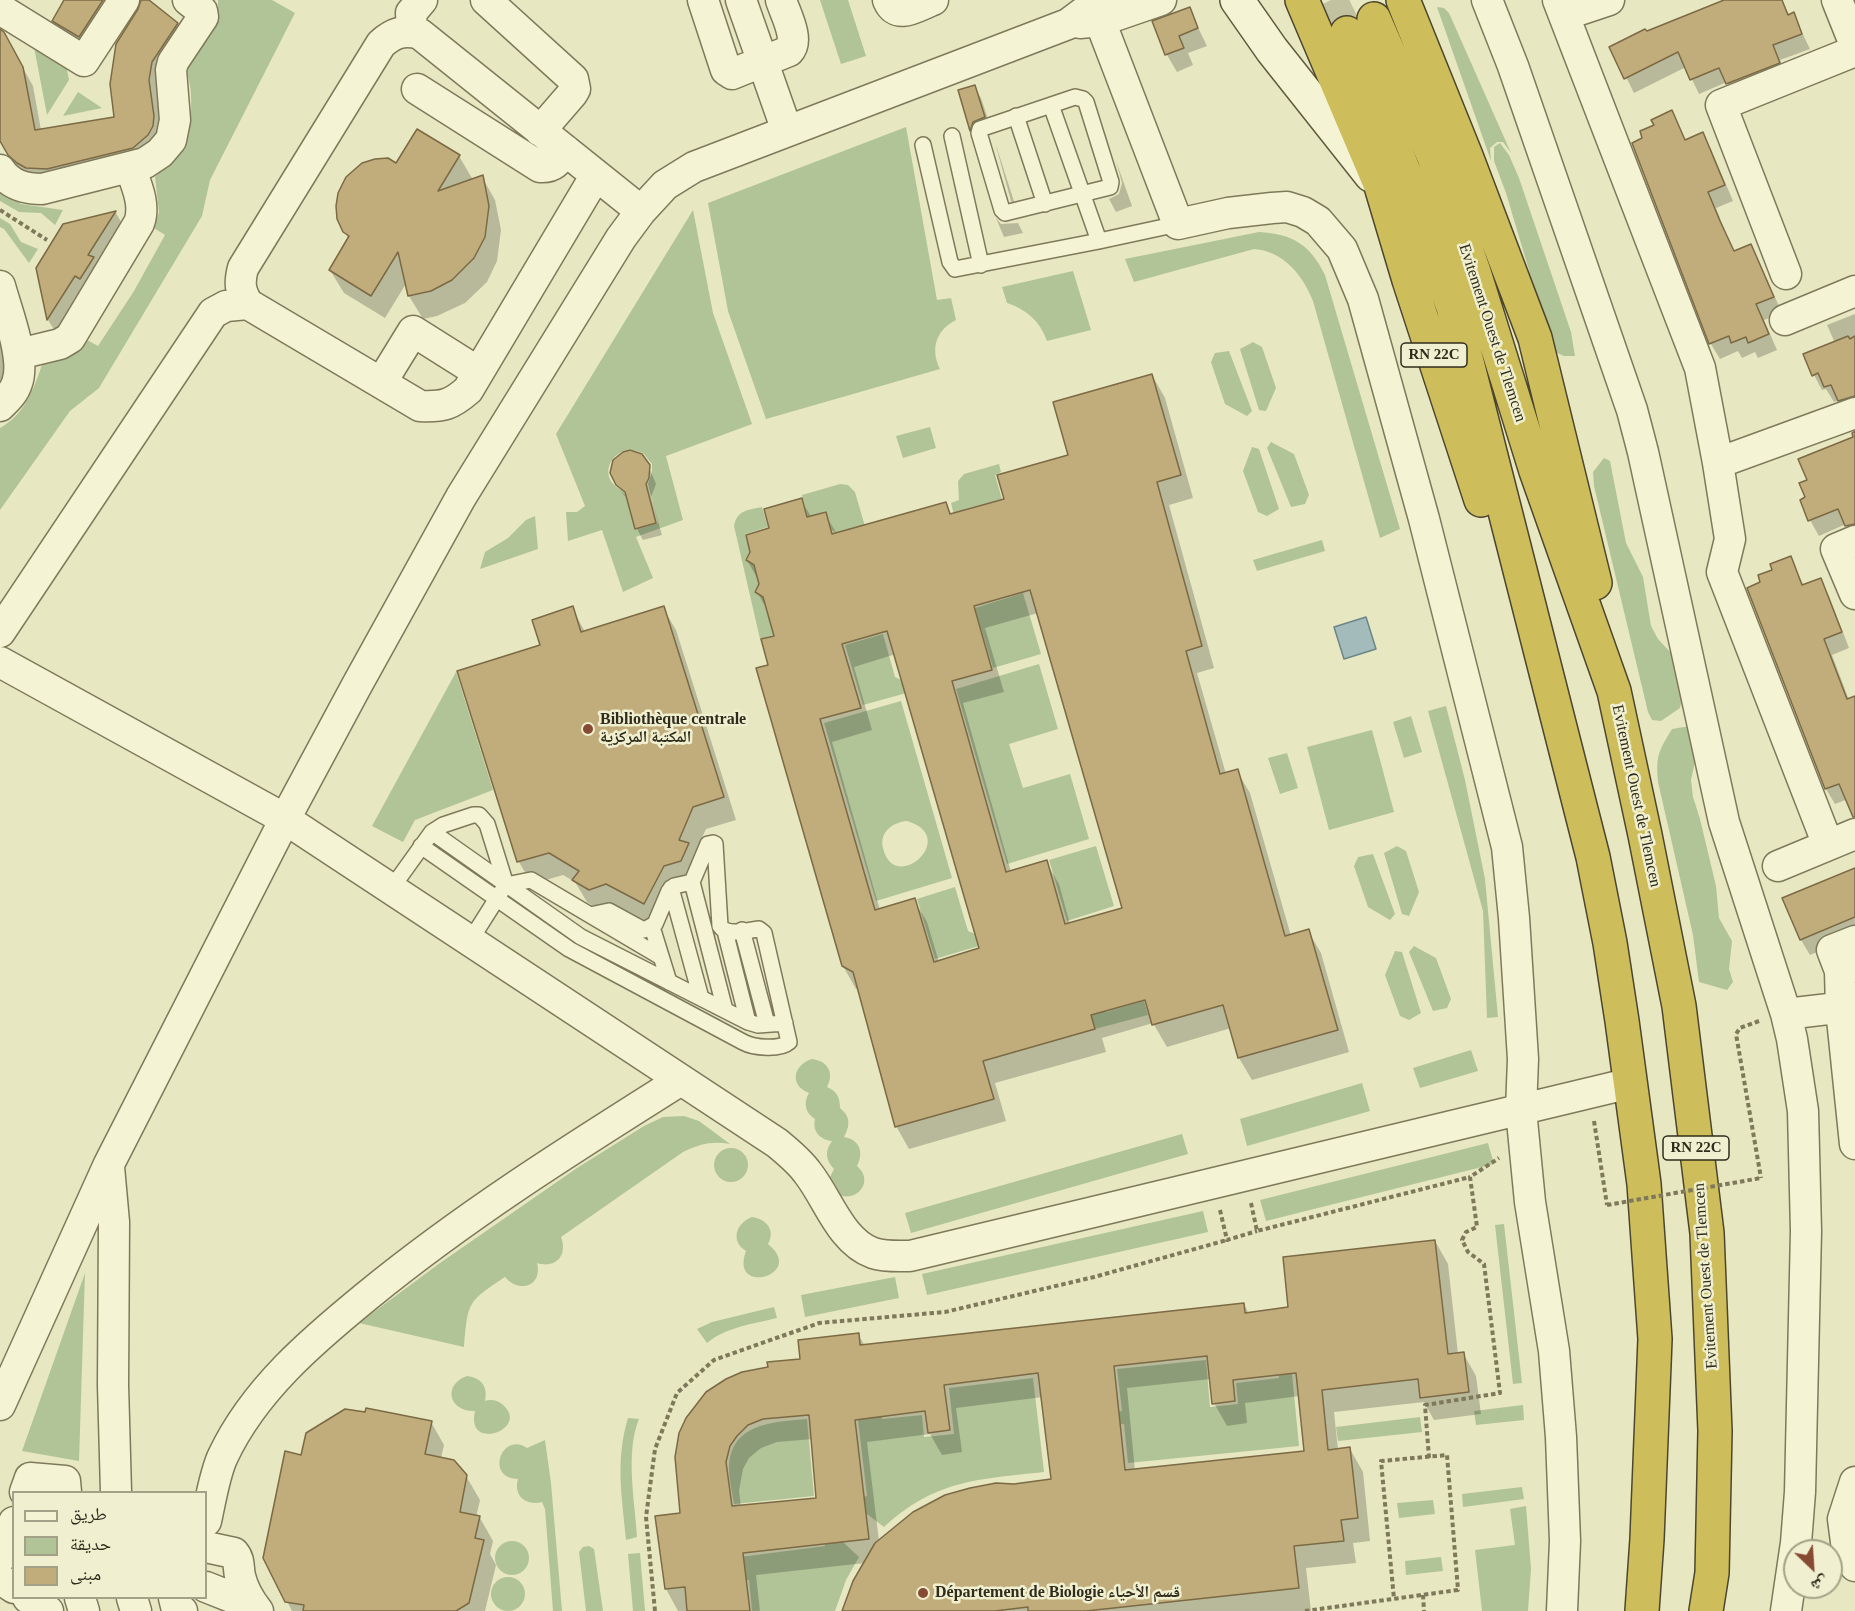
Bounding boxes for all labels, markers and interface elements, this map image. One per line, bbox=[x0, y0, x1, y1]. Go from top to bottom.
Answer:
street label: Evitement Ouest de Tlemcen bbox=[1454, 242, 1530, 424]
road number: RN 22C bbox=[1401, 343, 1467, 367]
street label: Evitement Ouest de Tlemcen bbox=[1607, 703, 1665, 889]
place label: Bibliothèque centrale المكتبة المركزية bbox=[600, 710, 746, 748]
marker: Bibliothèque centrale المكتبة المركزية bbox=[581, 722, 595, 736]
road number: RN 22C bbox=[1663, 1136, 1729, 1160]
street label: Evitement Ouest de Tlemcen bbox=[1690, 1182, 1722, 1370]
legend bbox=[12, 1491, 207, 1599]
text: طريق bbox=[70, 1504, 107, 1524]
text: حديقة bbox=[70, 1534, 111, 1554]
north arrow bbox=[1783, 1539, 1843, 1599]
text: مبنى bbox=[70, 1564, 101, 1584]
text: ش bbox=[1809, 1573, 1831, 1595]
place label: Département de Biologie قسم الأحياء bbox=[935, 1583, 1180, 1603]
marker: Département de Biologie قسم الأحياء bbox=[916, 1586, 930, 1600]

